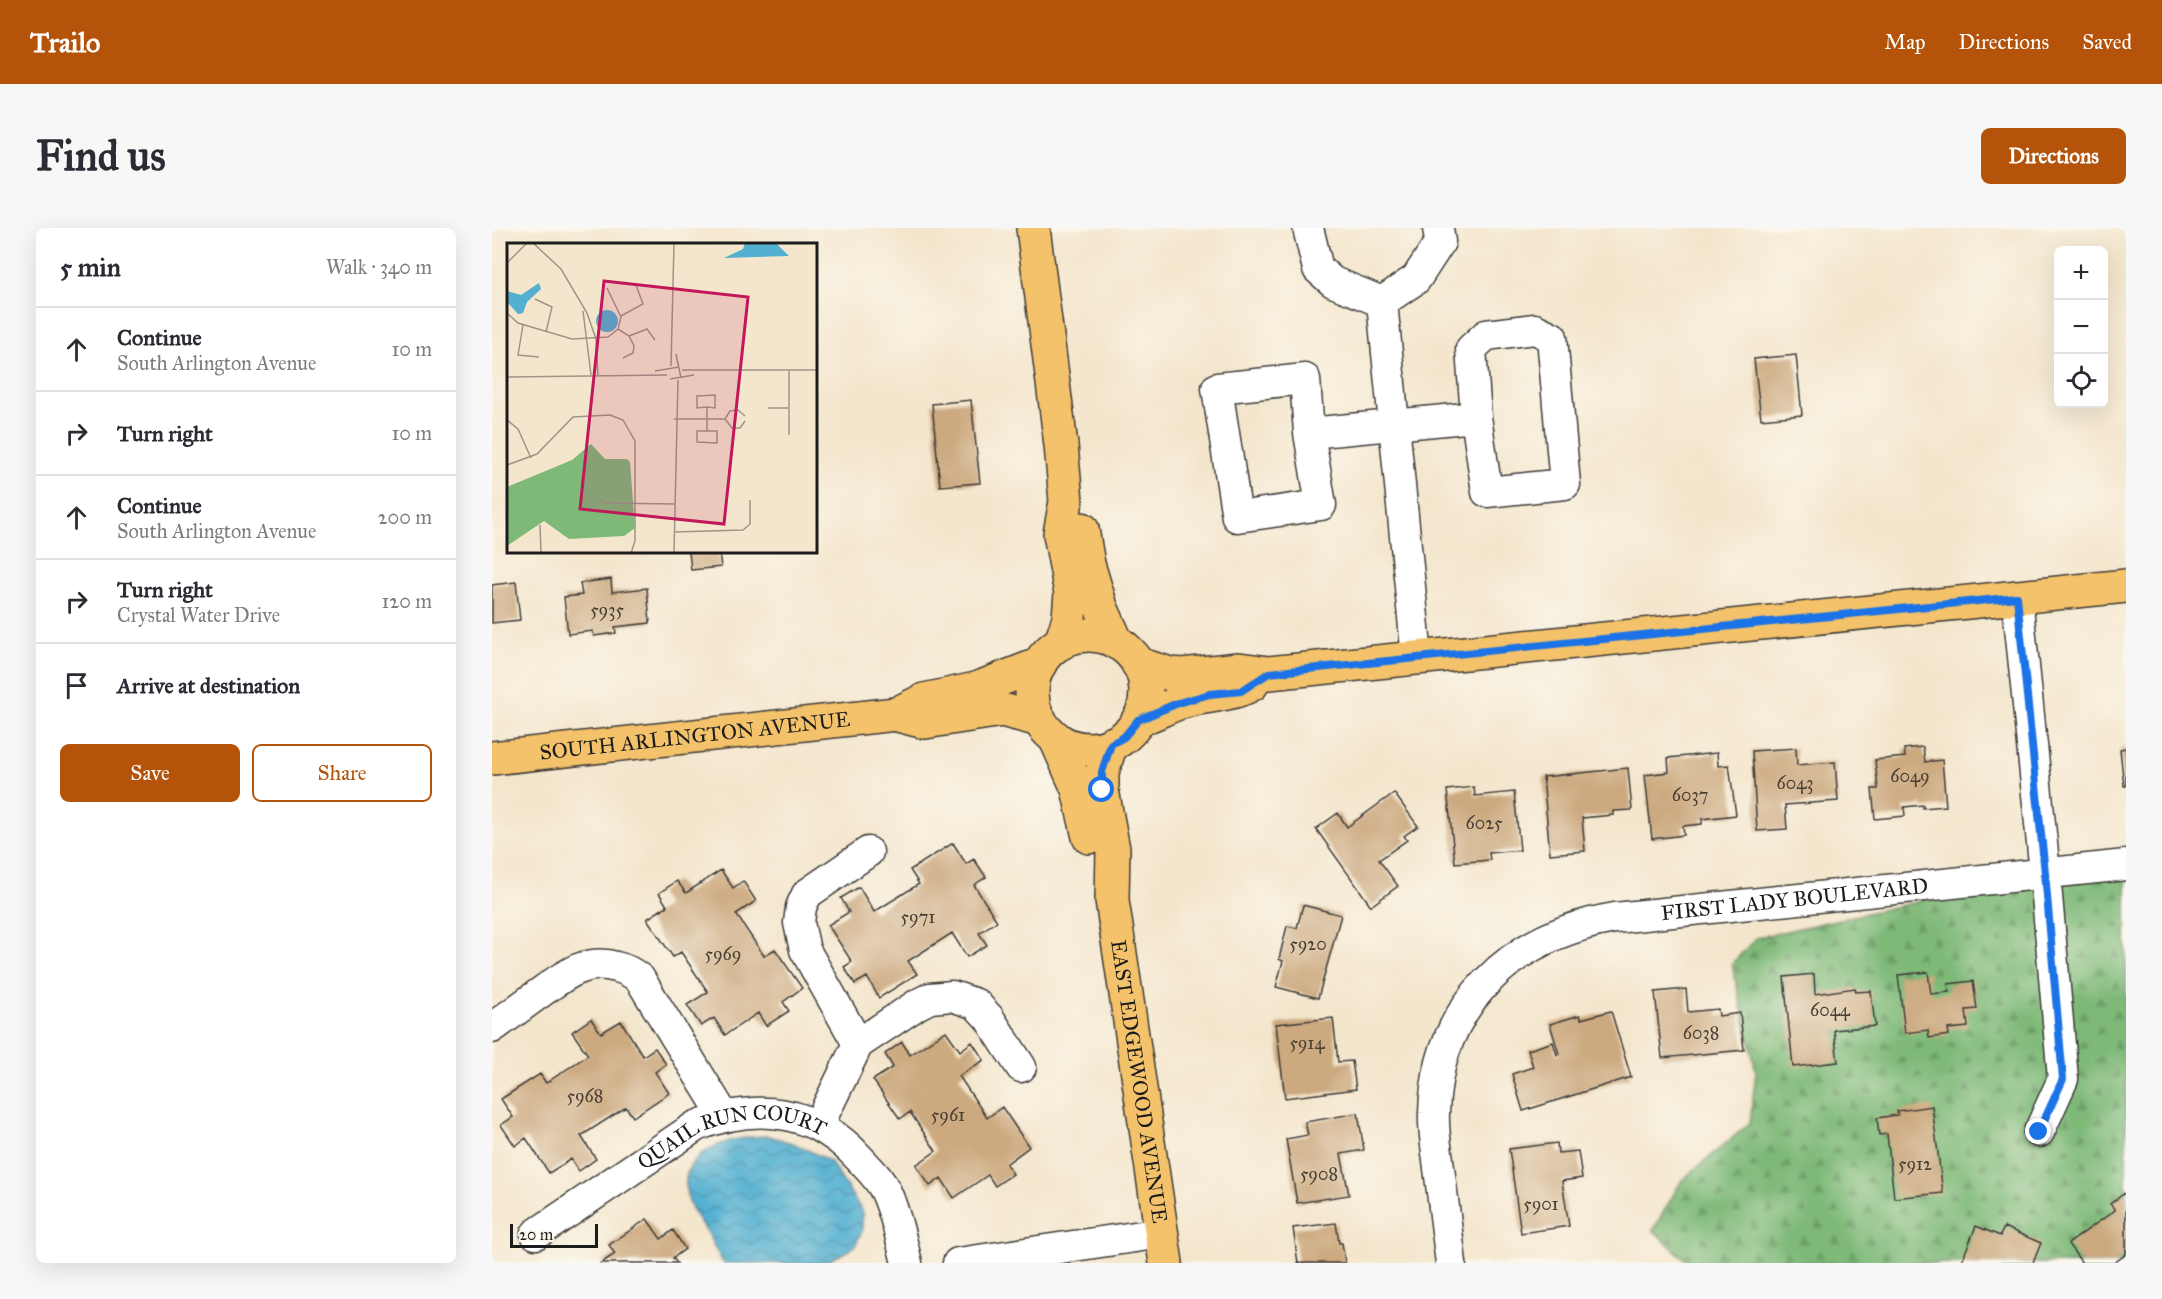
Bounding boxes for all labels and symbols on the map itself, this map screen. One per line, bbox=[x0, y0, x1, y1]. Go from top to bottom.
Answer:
inset map bbox=[507, 243, 818, 554]
house number: 5935 bbox=[590, 599, 624, 621]
street label: SOUTH ARLINGTON AVENUE bbox=[538, 706, 851, 766]
house number: 6049 bbox=[1890, 765, 1930, 787]
house number: 6043 bbox=[1777, 772, 1813, 794]
route start bbox=[1088, 776, 1114, 802]
house number: 6037 bbox=[1672, 784, 1708, 806]
house number: 6025 bbox=[1466, 812, 1503, 834]
street label: FIRST LADY BOULEVARD bbox=[1660, 873, 1929, 926]
house number: 5971 bbox=[901, 906, 935, 928]
house number: 5920 bbox=[1289, 933, 1327, 955]
street label: EAST EDGEWOOD AVENUE bbox=[1105, 938, 1173, 1225]
house number: 5969 bbox=[705, 943, 741, 965]
house number: 6044 bbox=[1810, 999, 1851, 1021]
house number: 6038 bbox=[1683, 1022, 1719, 1044]
house number: 5914 bbox=[1289, 1032, 1325, 1054]
house number: 5968 bbox=[567, 1085, 603, 1107]
street label: QUAIL RUN COURT bbox=[632, 1100, 831, 1175]
house number: 5961 bbox=[931, 1104, 965, 1126]
route end bbox=[2025, 1118, 2051, 1144]
house number: 5912 bbox=[1898, 1153, 1932, 1175]
house number: 5908 bbox=[1300, 1163, 1338, 1185]
house number: 5901 bbox=[1523, 1193, 1559, 1215]
scale bar bbox=[510, 1221, 598, 1248]

